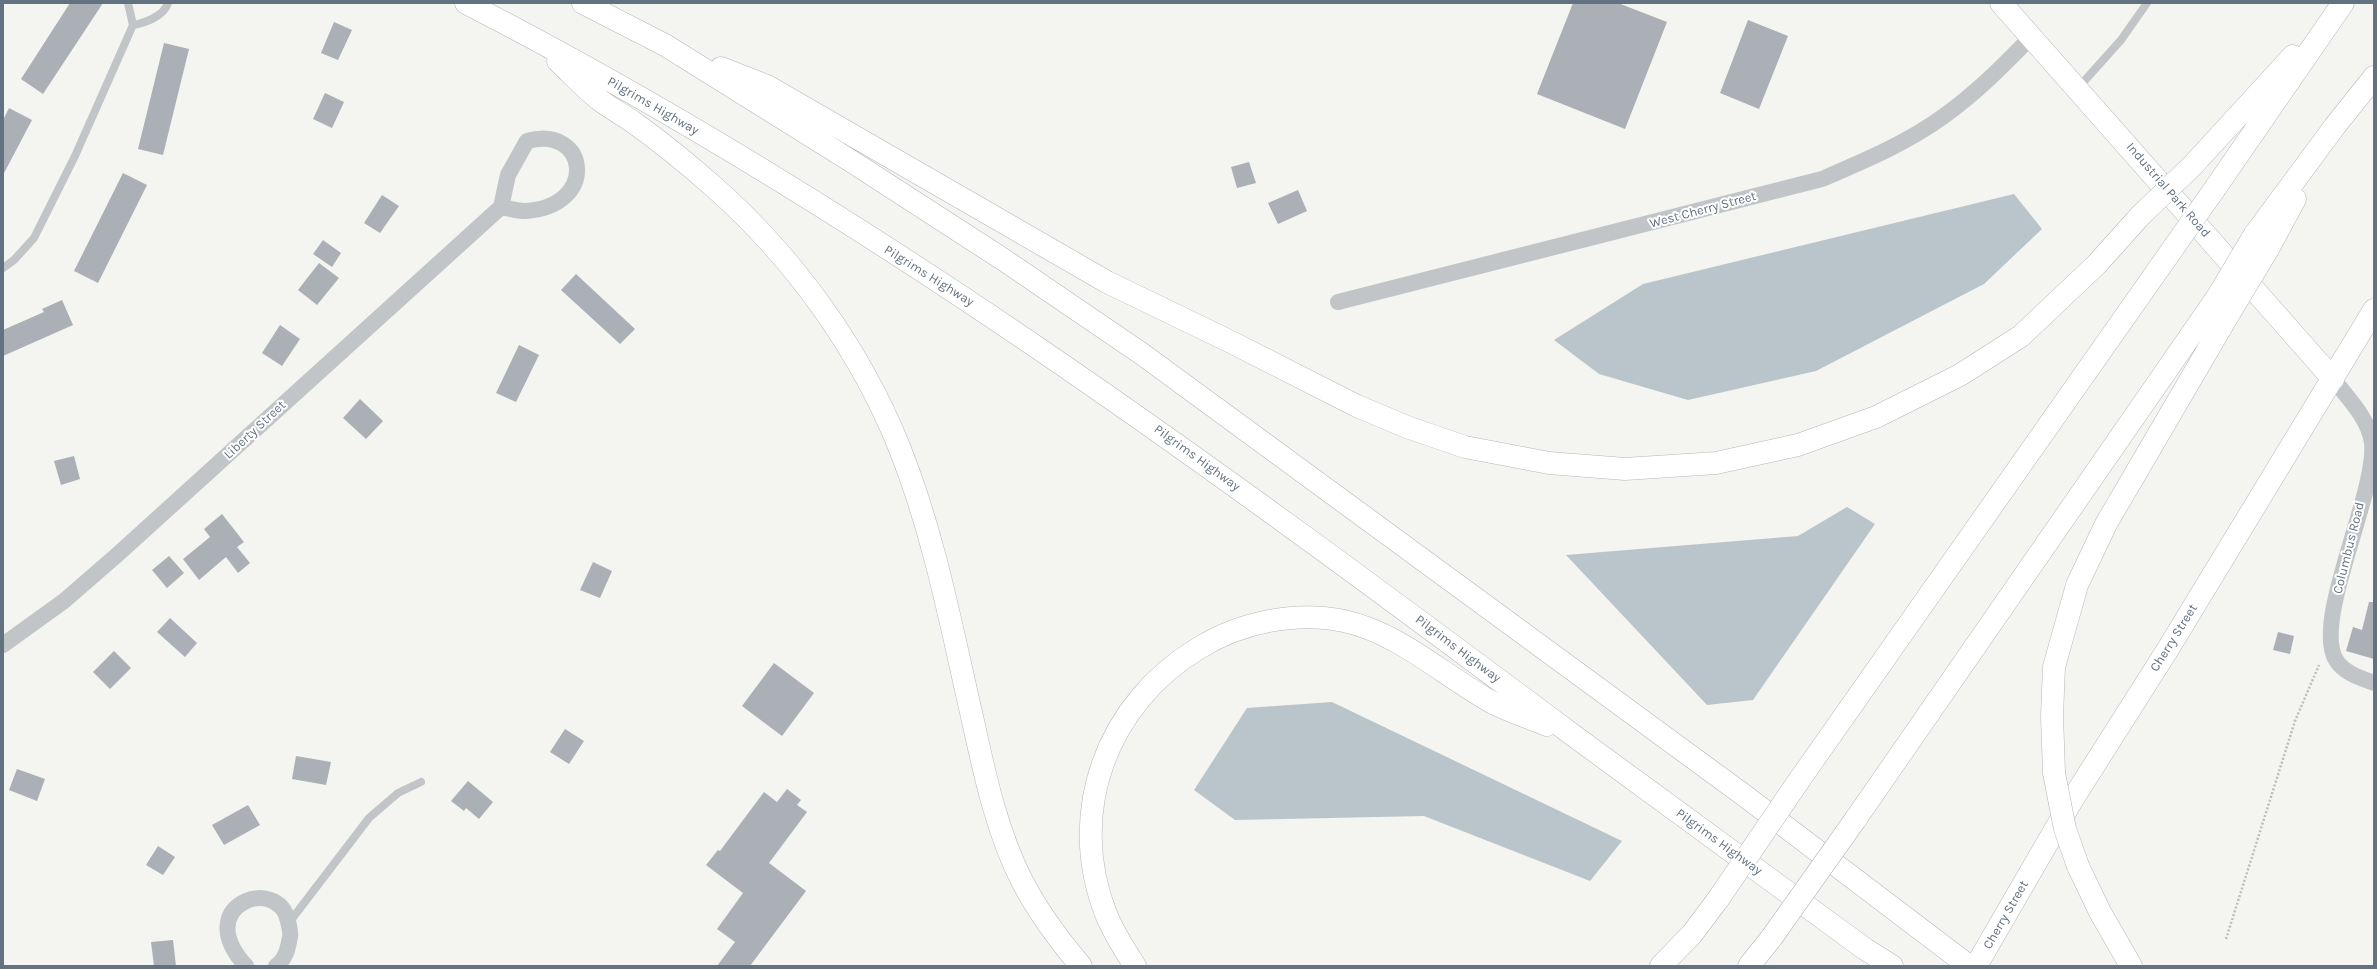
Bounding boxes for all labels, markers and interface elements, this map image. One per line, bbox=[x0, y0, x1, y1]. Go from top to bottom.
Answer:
street label: Pilgrims Highway bbox=[604, 73, 702, 139]
street label: Industrial Park Road bbox=[2123, 139, 2213, 241]
street label: West Cherry Street bbox=[1648, 188, 1758, 232]
street label: Pilgrims Highway bbox=[881, 242, 977, 310]
street label: Liberty Street bbox=[221, 397, 289, 463]
street label: Pilgrims Highway bbox=[1151, 421, 1243, 495]
street label: Columbus Road bbox=[2330, 500, 2368, 596]
street label: Cherry Street bbox=[2147, 601, 2201, 675]
street label: Pilgrims Highway bbox=[1412, 612, 1504, 686]
street label: Pilgrims Highway bbox=[1673, 805, 1765, 879]
street label: Cherry Street bbox=[1980, 878, 2032, 952]

